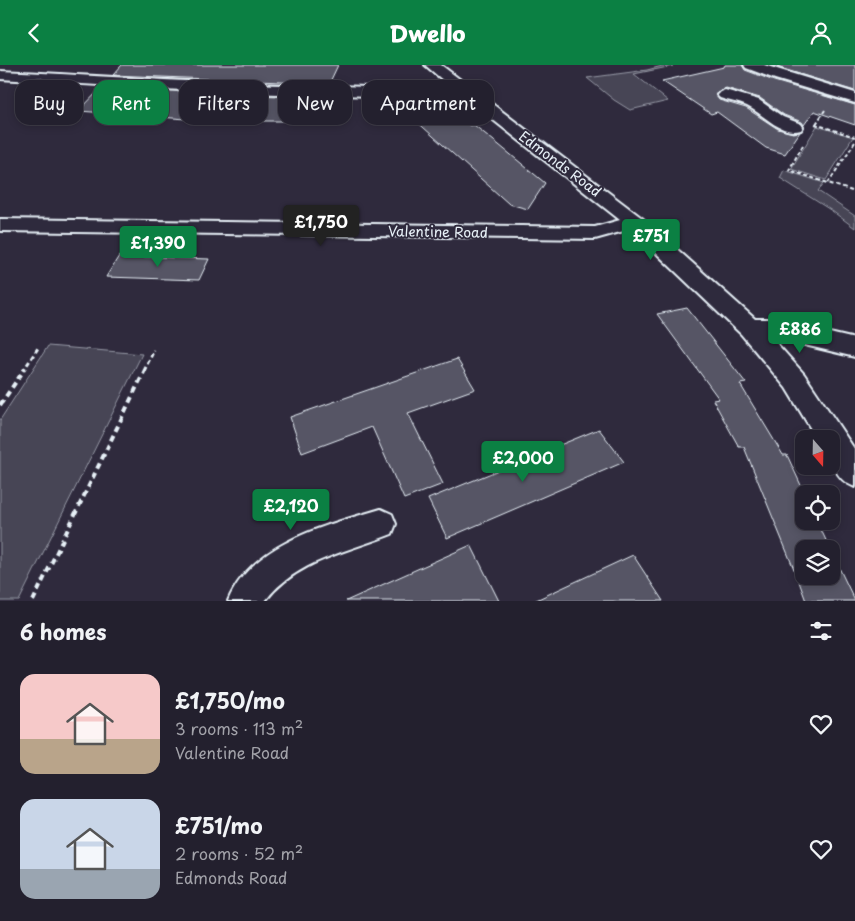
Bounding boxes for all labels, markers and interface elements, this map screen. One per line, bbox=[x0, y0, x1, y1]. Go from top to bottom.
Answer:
text: Dwello bbox=[389, 16, 466, 49]
icon: back bbox=[20, 19, 48, 47]
icon: person bbox=[807, 19, 835, 47]
chip: Buy bbox=[15, 80, 83, 125]
chip: Rent bbox=[93, 80, 169, 125]
chip: Filters bbox=[179, 80, 268, 125]
chip: New bbox=[278, 80, 352, 125]
chip: Apartment bbox=[362, 80, 494, 125]
street label: Edmonds Road bbox=[515, 126, 606, 202]
pin: £1,750 bbox=[280, 205, 362, 247]
text: £1,750 bbox=[294, 209, 348, 233]
pin: £751 bbox=[621, 219, 681, 261]
street label: Valentine Road bbox=[388, 220, 488, 243]
text: £751 bbox=[633, 223, 669, 247]
pin: £1,390 bbox=[117, 225, 199, 268]
text: £1,390 bbox=[131, 230, 185, 254]
pin: £886 bbox=[770, 311, 830, 354]
text: £886 bbox=[779, 316, 821, 340]
north arrow bbox=[795, 430, 840, 475]
map controls bbox=[795, 430, 840, 585]
pin: £2,000 bbox=[482, 441, 564, 483]
text: £2,000 bbox=[492, 445, 554, 469]
button: locate bbox=[795, 485, 840, 530]
pin: £2,120 bbox=[250, 489, 332, 531]
text: £2,120 bbox=[263, 493, 319, 517]
button: layers bbox=[795, 540, 840, 585]
text: 6 homes bbox=[20, 615, 106, 647]
icon: filters bbox=[807, 617, 835, 645]
text: £1,750/mo bbox=[175, 684, 285, 716]
icon: home bbox=[60, 694, 120, 754]
icon: heart bbox=[807, 710, 835, 738]
text: 3 rooms · 113 m² bbox=[175, 716, 303, 740]
text: Valentine Road bbox=[175, 740, 289, 764]
text: £751/mo bbox=[175, 809, 263, 841]
icon: home bbox=[60, 819, 120, 879]
icon: heart bbox=[807, 835, 835, 863]
text: 2 rooms · 52 m² bbox=[175, 841, 303, 865]
text: Edmonds Road bbox=[175, 865, 287, 889]

